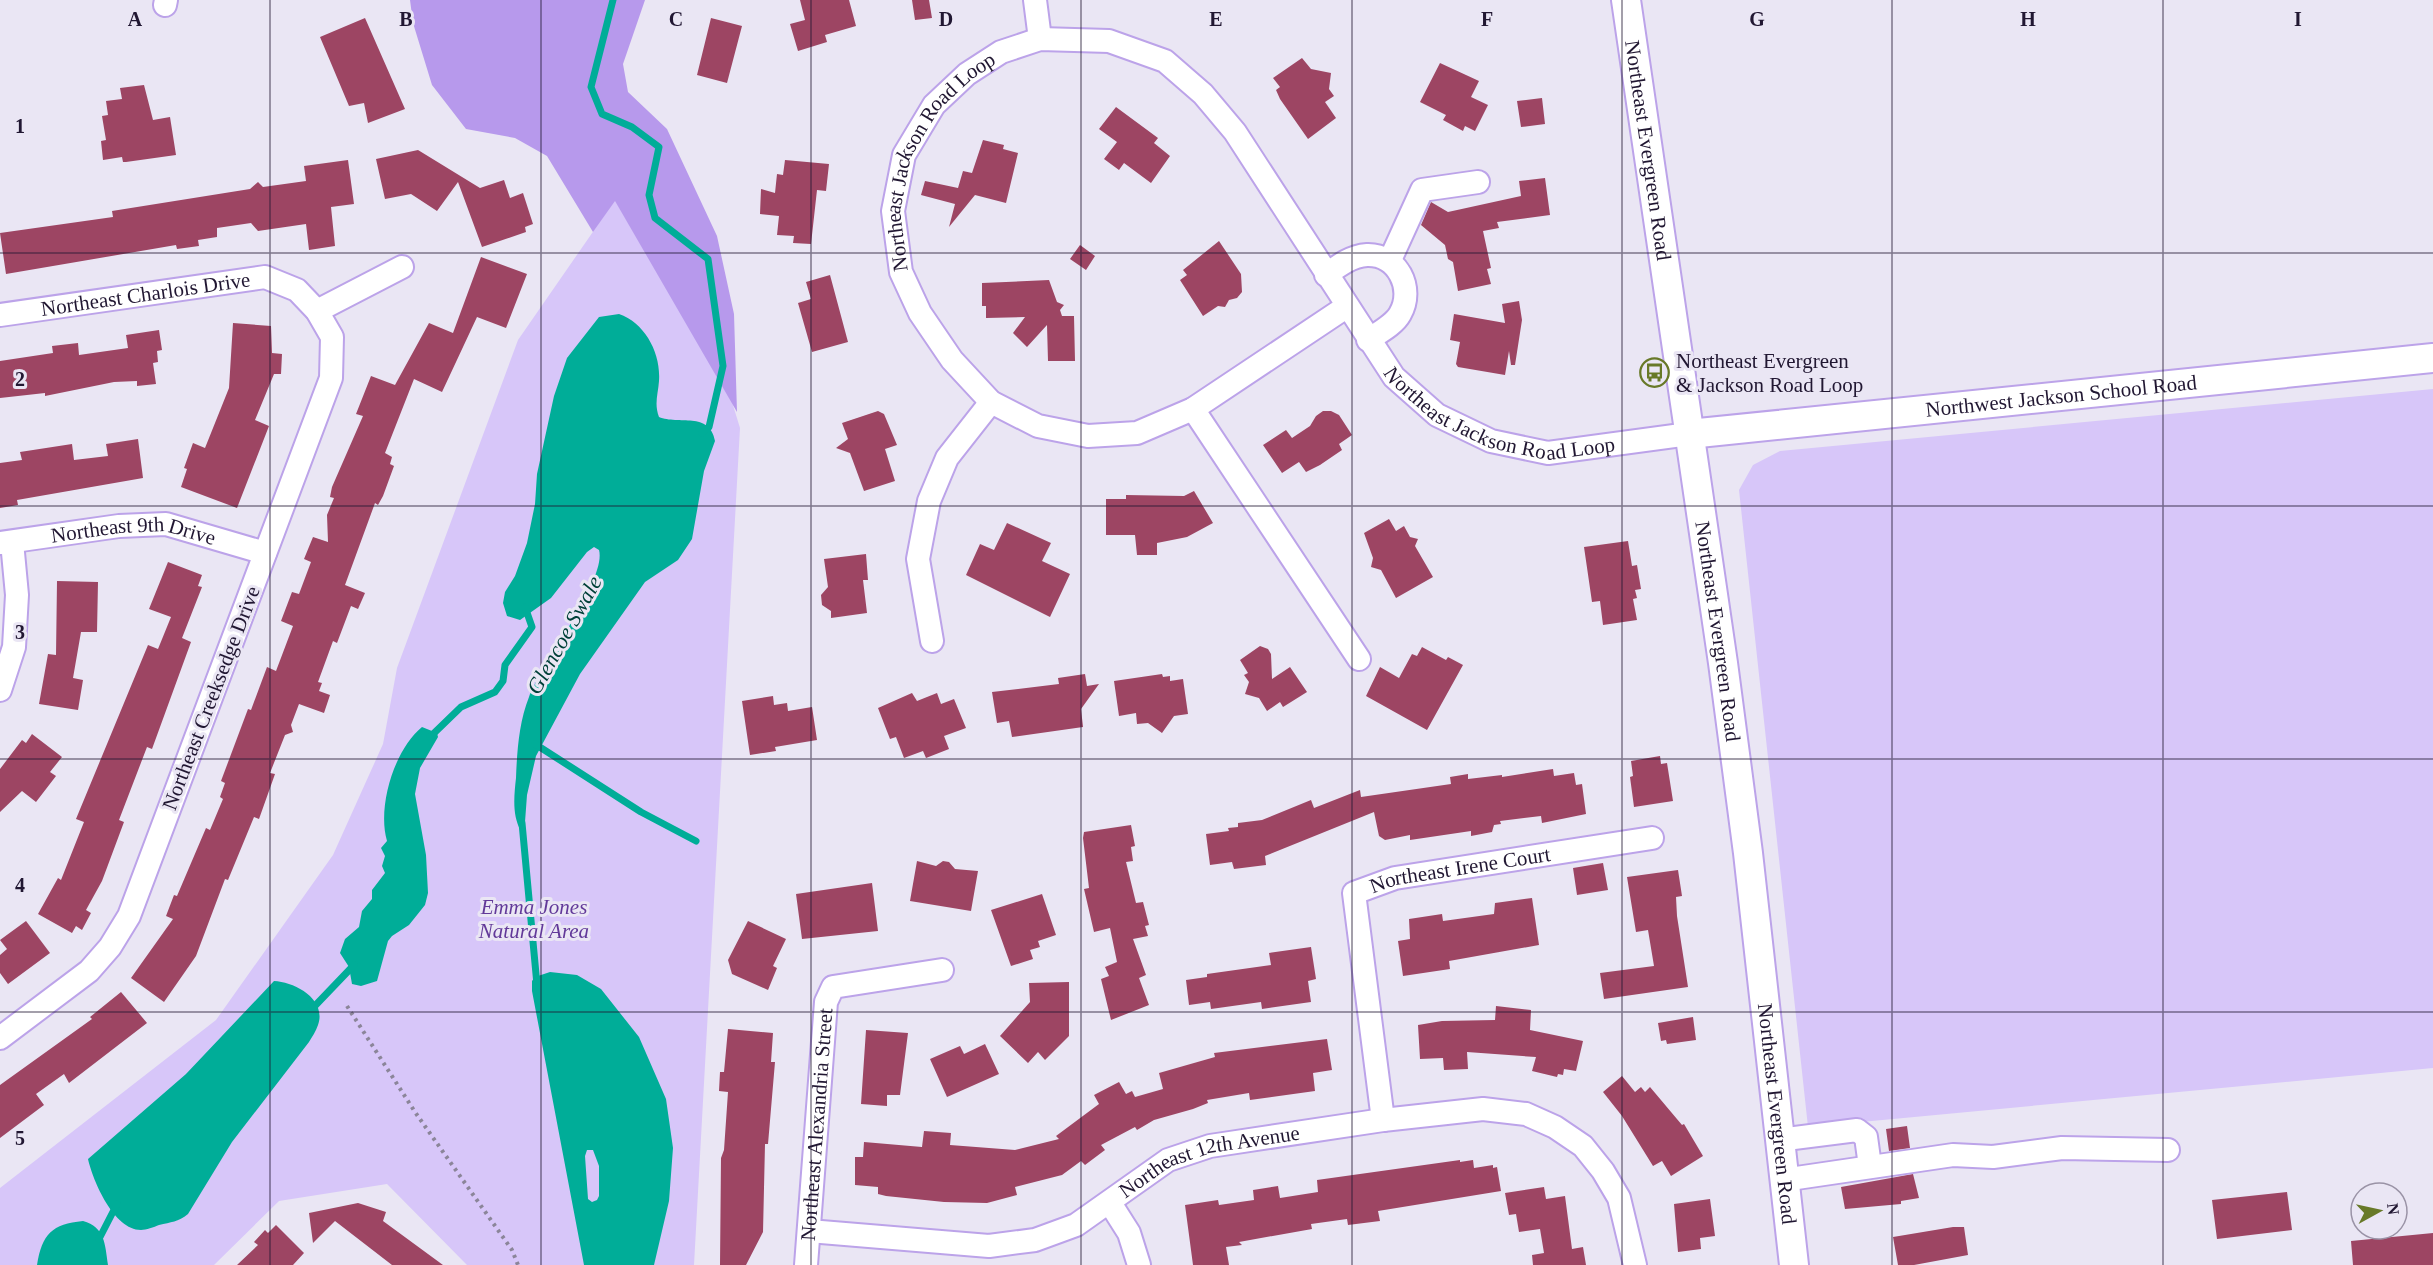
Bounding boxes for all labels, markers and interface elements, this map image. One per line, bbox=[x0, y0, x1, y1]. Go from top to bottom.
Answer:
text: A bbox=[128, 8, 143, 30]
text: B bbox=[399, 8, 413, 30]
text: C bbox=[669, 8, 683, 30]
text: D bbox=[939, 8, 953, 30]
text: E bbox=[1209, 8, 1223, 30]
text: F bbox=[1481, 8, 1493, 30]
text: G bbox=[1749, 8, 1765, 30]
text: H bbox=[2020, 8, 2036, 30]
text: I bbox=[2294, 8, 2302, 30]
street label: Northeast Evergreen Road bbox=[1620, 39, 1676, 263]
street label: Northeast Jackson Road Loop bbox=[881, 47, 1000, 273]
text: 1 bbox=[15, 115, 25, 137]
street label: Northeast Charlois Drive bbox=[39, 267, 252, 321]
place label: Northeast Evergreen & Jackson Road Loop bbox=[1676, 349, 1863, 397]
bus stop icon: Northeast Evergreen & Jackson Road Loop bbox=[1639, 357, 1671, 389]
street label: Northeast Jackson Road Loop bbox=[1379, 362, 1616, 465]
text: 2 bbox=[15, 368, 25, 390]
street label: Northwest Jackson School Road bbox=[1924, 370, 2198, 422]
street label: Northeast 9th Drive bbox=[49, 512, 219, 550]
street label: Northeast Evergreen Road bbox=[1690, 519, 1745, 744]
water label: Glencoe Swale bbox=[521, 571, 607, 699]
street label: Northeast Creeksedge Drive bbox=[157, 583, 265, 813]
text: 3 bbox=[15, 621, 25, 643]
street label: Northeast Irene Court bbox=[1366, 842, 1552, 898]
text: 4 bbox=[15, 874, 25, 896]
park label: Emma Jones Natural Area bbox=[478, 895, 589, 943]
street label: Northeast Evergreen Road bbox=[1753, 1002, 1801, 1226]
street label: Northeast Alexandria Street bbox=[796, 1007, 838, 1242]
street label: Northeast 12th Avenue bbox=[1114, 1121, 1301, 1203]
text: 5 bbox=[15, 1127, 25, 1149]
north arrow bbox=[2349, 1181, 2409, 1241]
text: N bbox=[2384, 1202, 2403, 1216]

